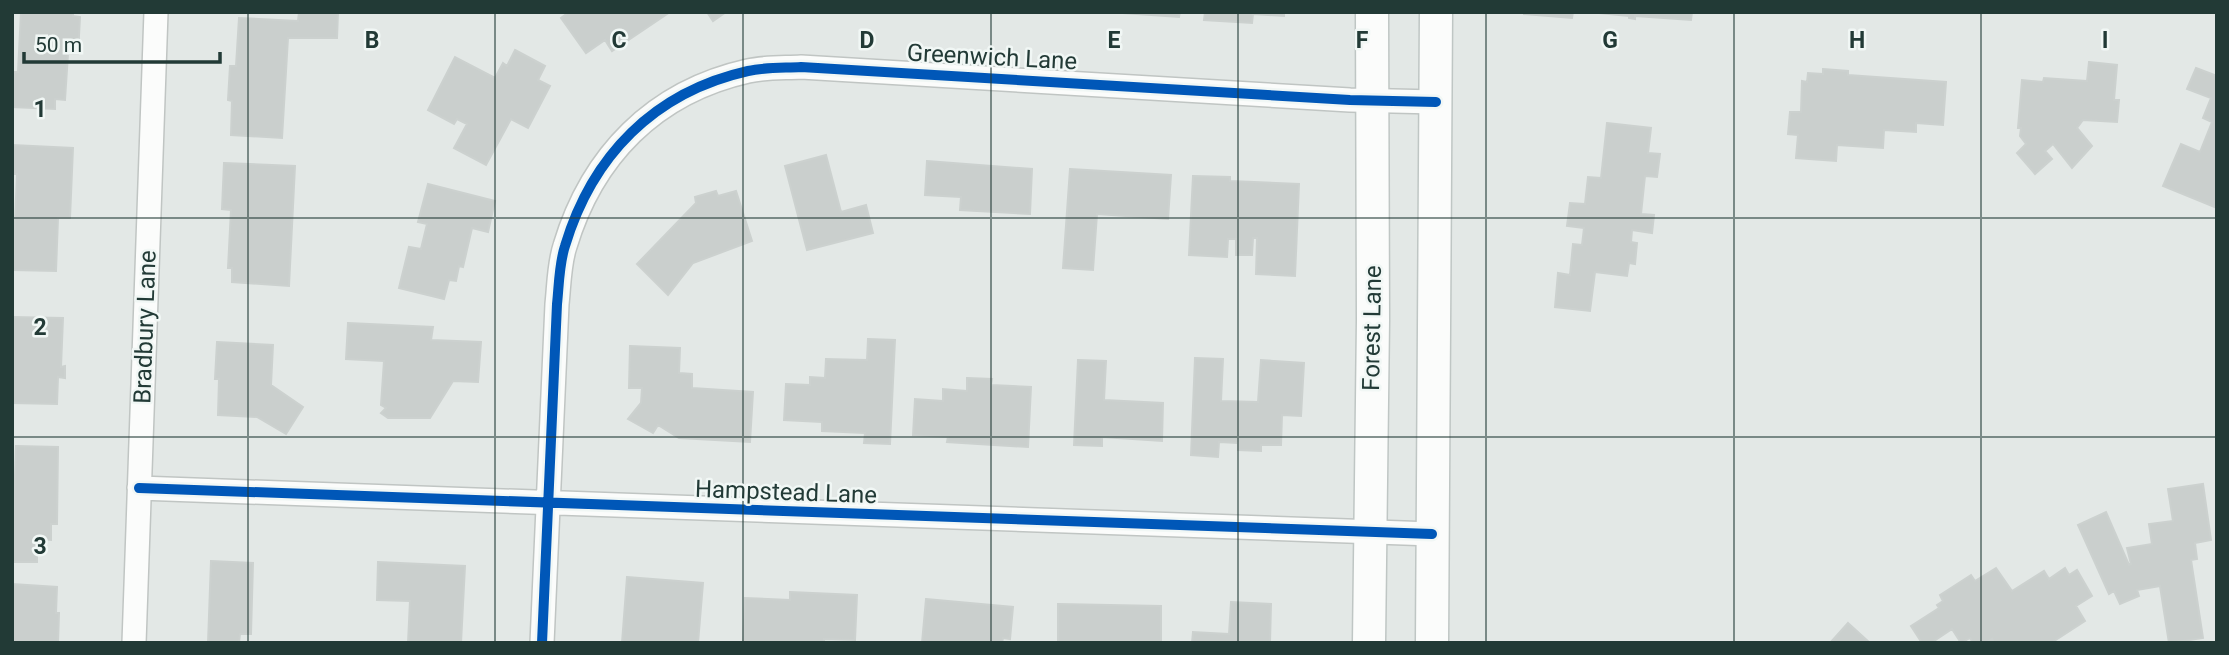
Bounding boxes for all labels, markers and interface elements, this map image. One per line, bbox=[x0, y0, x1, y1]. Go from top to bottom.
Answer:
scale bar bbox=[24, 21, 220, 65]
text: B bbox=[365, 27, 379, 54]
text: C bbox=[611, 27, 627, 54]
text: D bbox=[860, 27, 874, 54]
text: E bbox=[1108, 27, 1121, 54]
text: F bbox=[1356, 27, 1369, 54]
text: G bbox=[1602, 27, 1618, 54]
text: H bbox=[1849, 27, 1865, 54]
text: I bbox=[2102, 27, 2108, 54]
text: 50 m bbox=[35, 33, 82, 57]
street label: Greenwich Lane bbox=[906, 39, 1078, 75]
text: 1 bbox=[33, 96, 47, 123]
street label: Bradbury Lane bbox=[128, 250, 162, 404]
street label: Forest Lane bbox=[1357, 265, 1387, 391]
text: 2 bbox=[33, 314, 47, 341]
street label: Hampstead Lane bbox=[694, 475, 878, 509]
text: 3 bbox=[33, 533, 47, 560]

